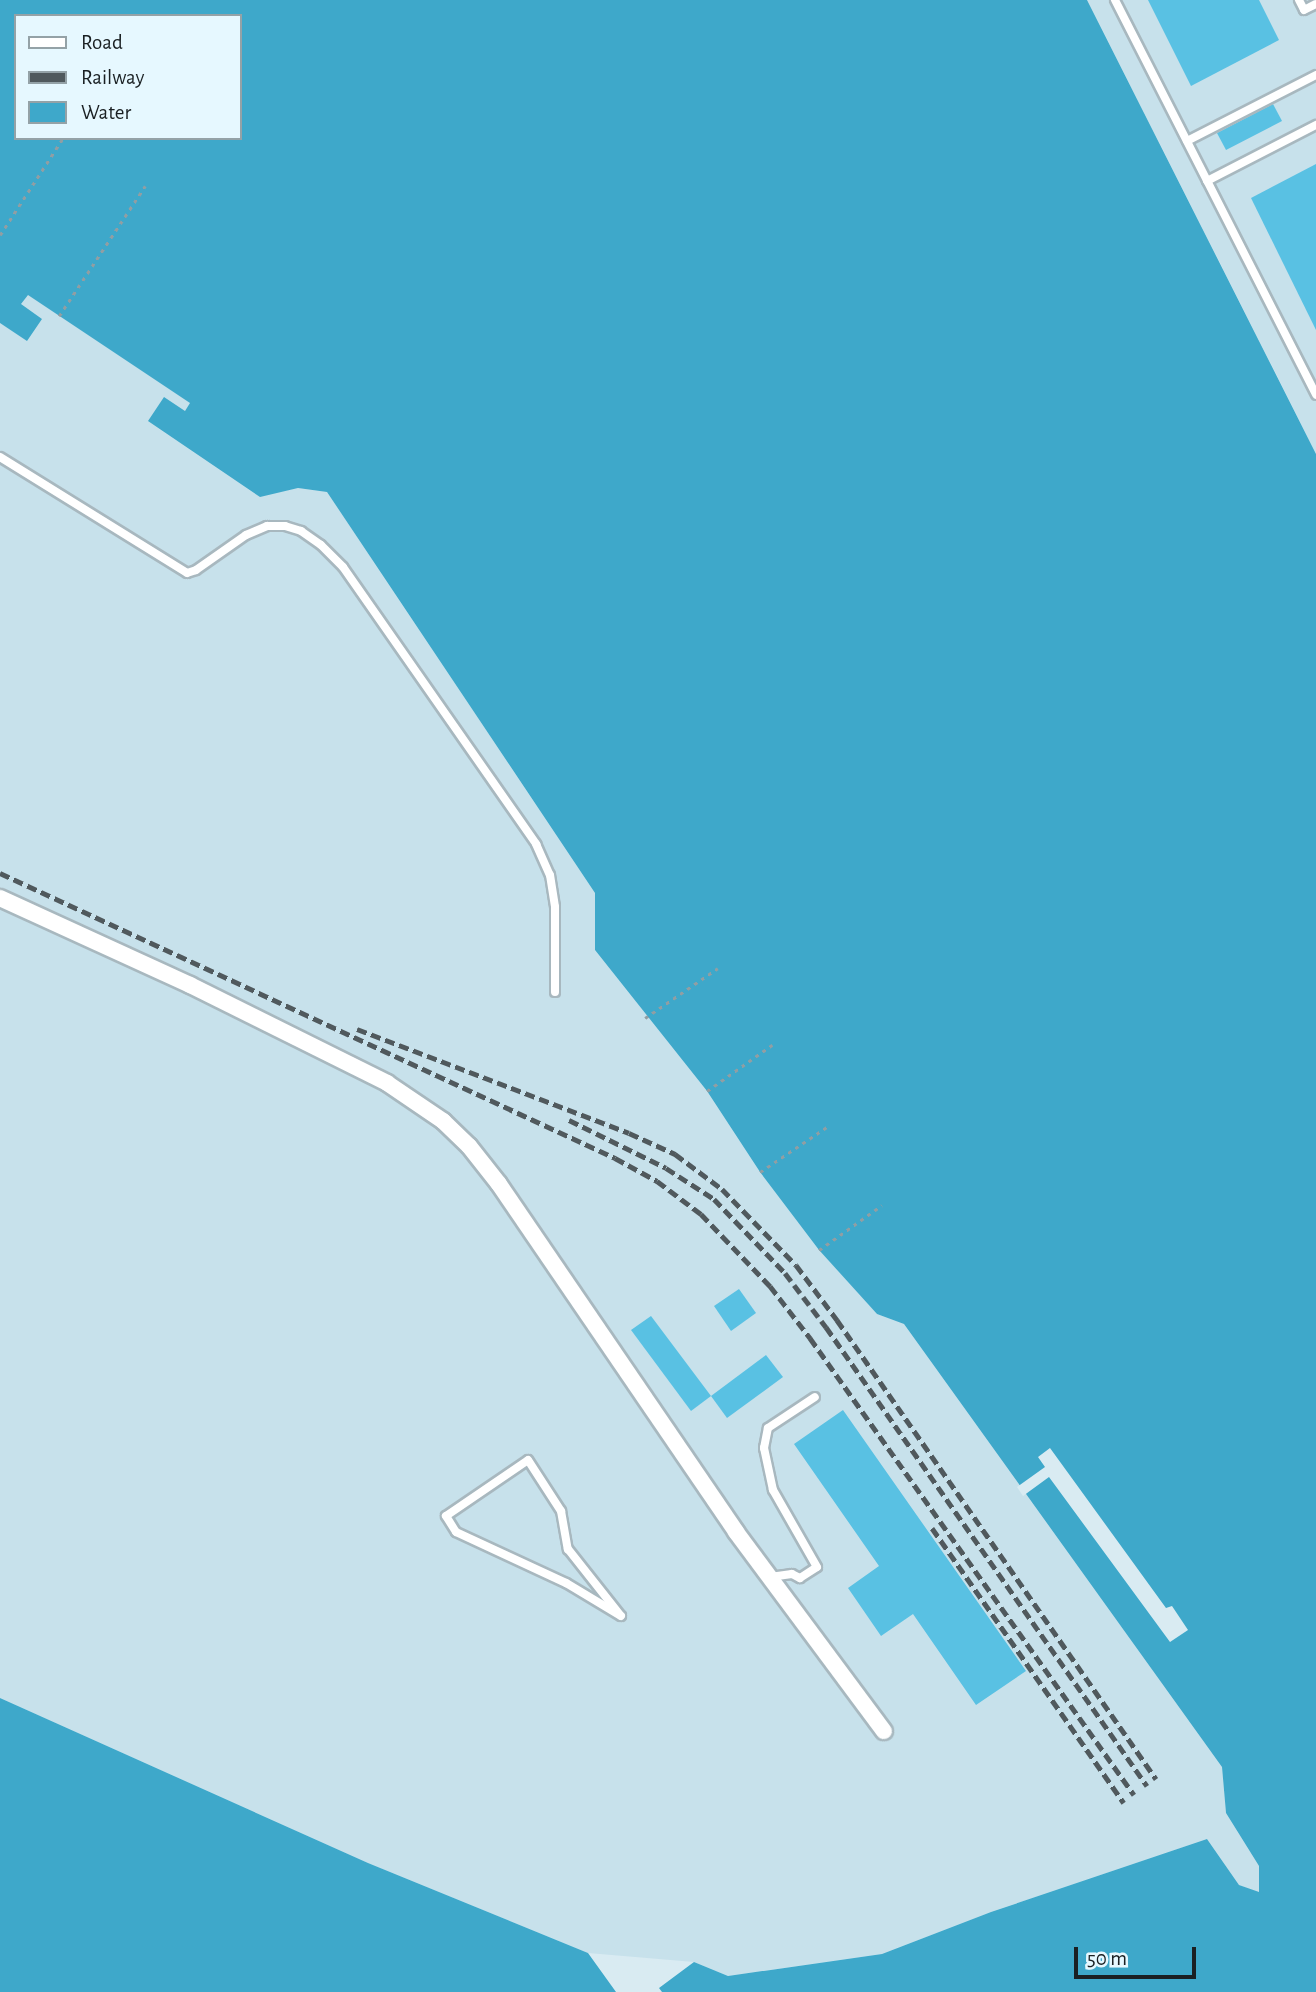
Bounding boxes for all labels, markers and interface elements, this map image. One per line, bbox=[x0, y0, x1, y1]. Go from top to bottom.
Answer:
legend bbox=[14, 14, 242, 140]
text: Road bbox=[81, 32, 123, 53]
text: Railway bbox=[81, 67, 144, 88]
text: Water bbox=[81, 102, 131, 123]
scale bar bbox=[1078, 1932, 1200, 1976]
text: 50 m bbox=[1087, 1948, 1127, 1969]

